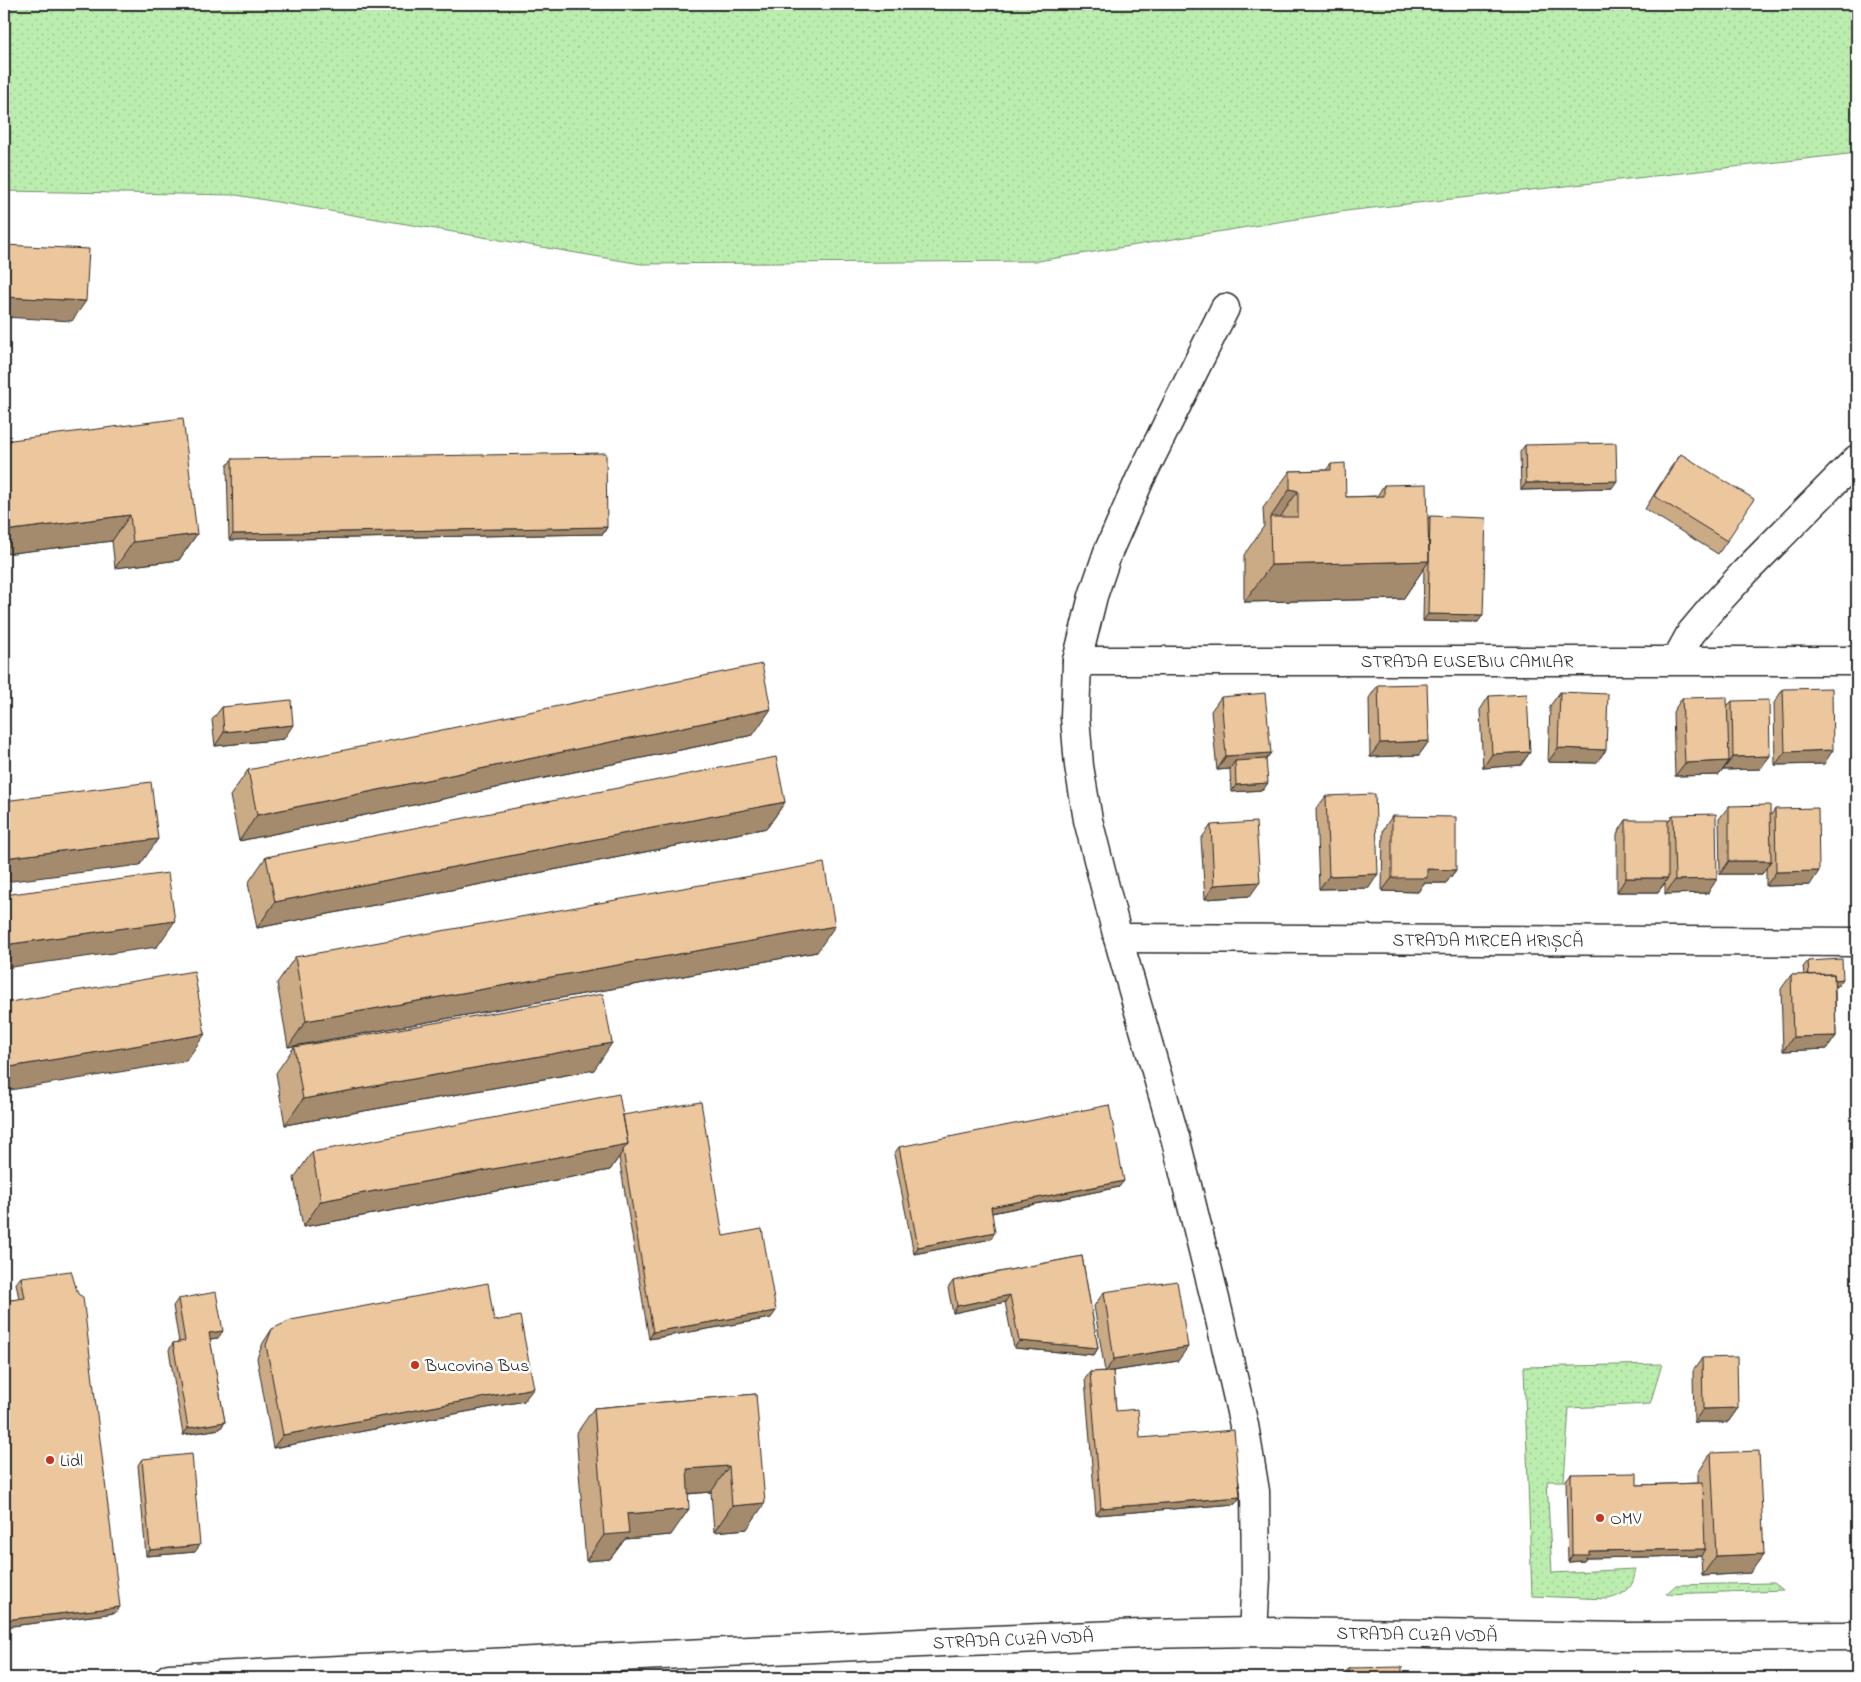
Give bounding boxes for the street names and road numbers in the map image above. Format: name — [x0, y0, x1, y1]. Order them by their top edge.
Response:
street label: STRADA EUSEBIU CAMILAR — [1361, 650, 1573, 676]
street label: STRADA MIRCEA HRIȘCĂ — [1393, 928, 1583, 956]
street label: STRADA CUZA VODĂ — [1336, 1622, 1498, 1650]
street label: STRADA CUZA VODĂ — [932, 1625, 1094, 1657]

